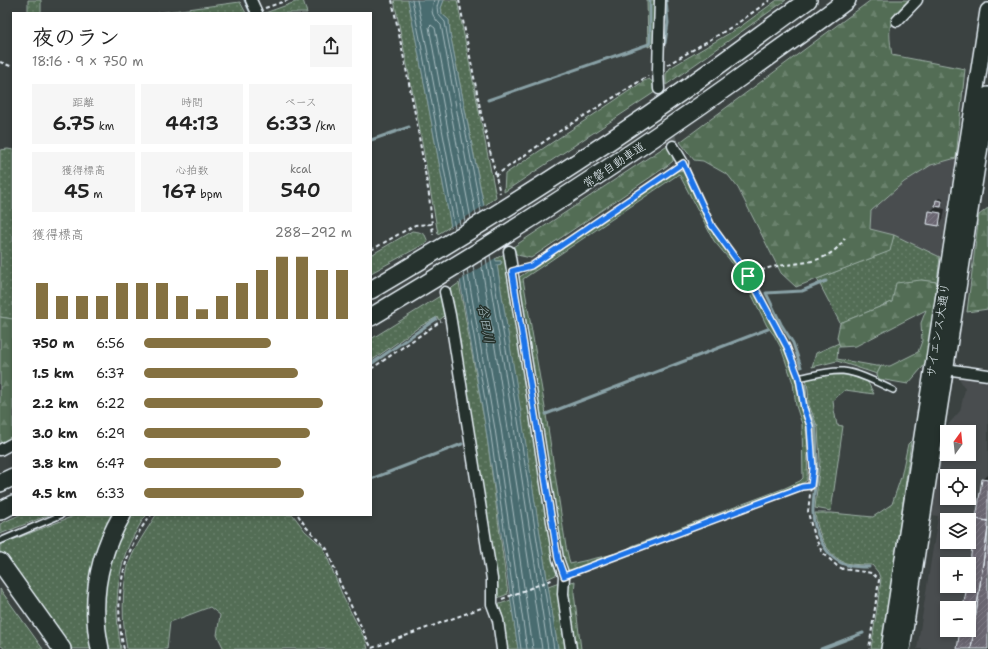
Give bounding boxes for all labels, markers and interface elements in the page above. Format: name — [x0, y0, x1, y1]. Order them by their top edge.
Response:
text: 夜のラン — [32, 23, 120, 52]
button: share — [310, 25, 352, 67]
text: 18:16 · 9 × 750 m — [32, 53, 143, 70]
text: 距離 — [72, 95, 94, 110]
text: 時間 — [181, 95, 203, 110]
text: ペース — [284, 95, 317, 110]
text: 6.75 — [52, 110, 95, 136]
text: 44:13 — [165, 110, 219, 136]
text: 6:33 — [266, 110, 312, 136]
text: km — [95, 119, 114, 134]
text: /km — [312, 119, 335, 134]
street label: 常磐自動車道 — [580, 138, 648, 192]
text: kcal — [290, 162, 311, 177]
text: 獲得標高 — [61, 163, 105, 178]
text: 心拍数 — [175, 163, 208, 178]
text: 540 — [281, 177, 321, 203]
text: 45 — [64, 178, 90, 204]
text: 167 — [162, 178, 196, 204]
text: m — [90, 187, 103, 202]
text: bpm — [196, 187, 222, 202]
text: 288–292 m — [275, 224, 352, 241]
text: 獲得標高 — [32, 226, 84, 243]
pin — [731, 259, 765, 293]
icon: arrive — [737, 265, 759, 287]
street label: サイエンス大通り — [923, 282, 953, 378]
water label: 谷田川 — [474, 303, 498, 345]
text: 750 m — [32, 335, 74, 352]
text: 6:56 — [96, 335, 125, 352]
text: 1.5 km — [32, 365, 74, 382]
text: 6:37 — [96, 365, 125, 382]
text: 2.2 km — [32, 395, 78, 412]
text: 6:22 — [96, 395, 125, 412]
text: 3.0 km — [32, 425, 78, 442]
text: 6:29 — [96, 425, 125, 442]
north arrow — [940, 425, 976, 461]
map controls — [940, 425, 976, 637]
text: 3.8 km — [32, 455, 78, 472]
text: 6:47 — [96, 455, 125, 472]
button: locate — [940, 469, 976, 505]
text: 4.5 km — [32, 485, 77, 502]
text: 6:33 — [96, 485, 125, 502]
button: layers — [940, 513, 976, 549]
button: + — [940, 557, 976, 593]
button: − — [940, 601, 976, 637]

